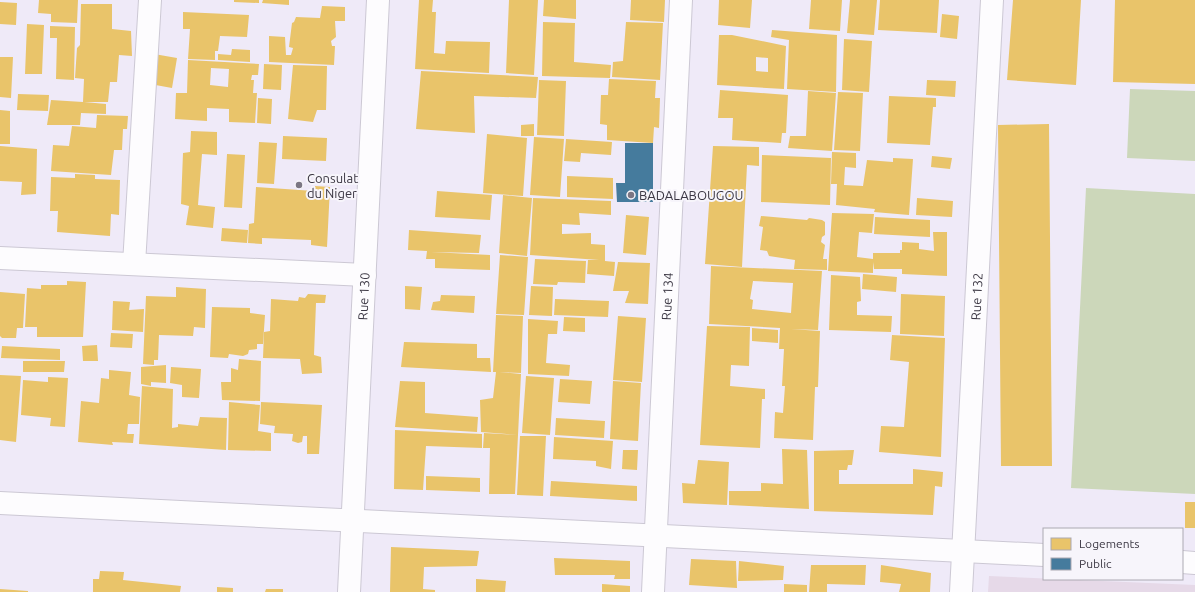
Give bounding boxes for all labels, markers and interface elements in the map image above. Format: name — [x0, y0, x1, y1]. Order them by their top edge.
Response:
place label: Consulat du Niger — [307, 171, 358, 200]
marker: Consulat du Niger — [294, 180, 304, 190]
place label: BADALABOUGOU — [639, 188, 743, 202]
marker: BADALABOUGOU — [626, 190, 636, 200]
street label: Rue 130 — [355, 272, 372, 321]
street label: Rue 134 — [659, 272, 675, 321]
street label: Rue 132 — [968, 272, 985, 321]
legend — [1043, 528, 1183, 580]
text: Logements — [1079, 537, 1139, 550]
text: Public — [1079, 557, 1112, 570]

